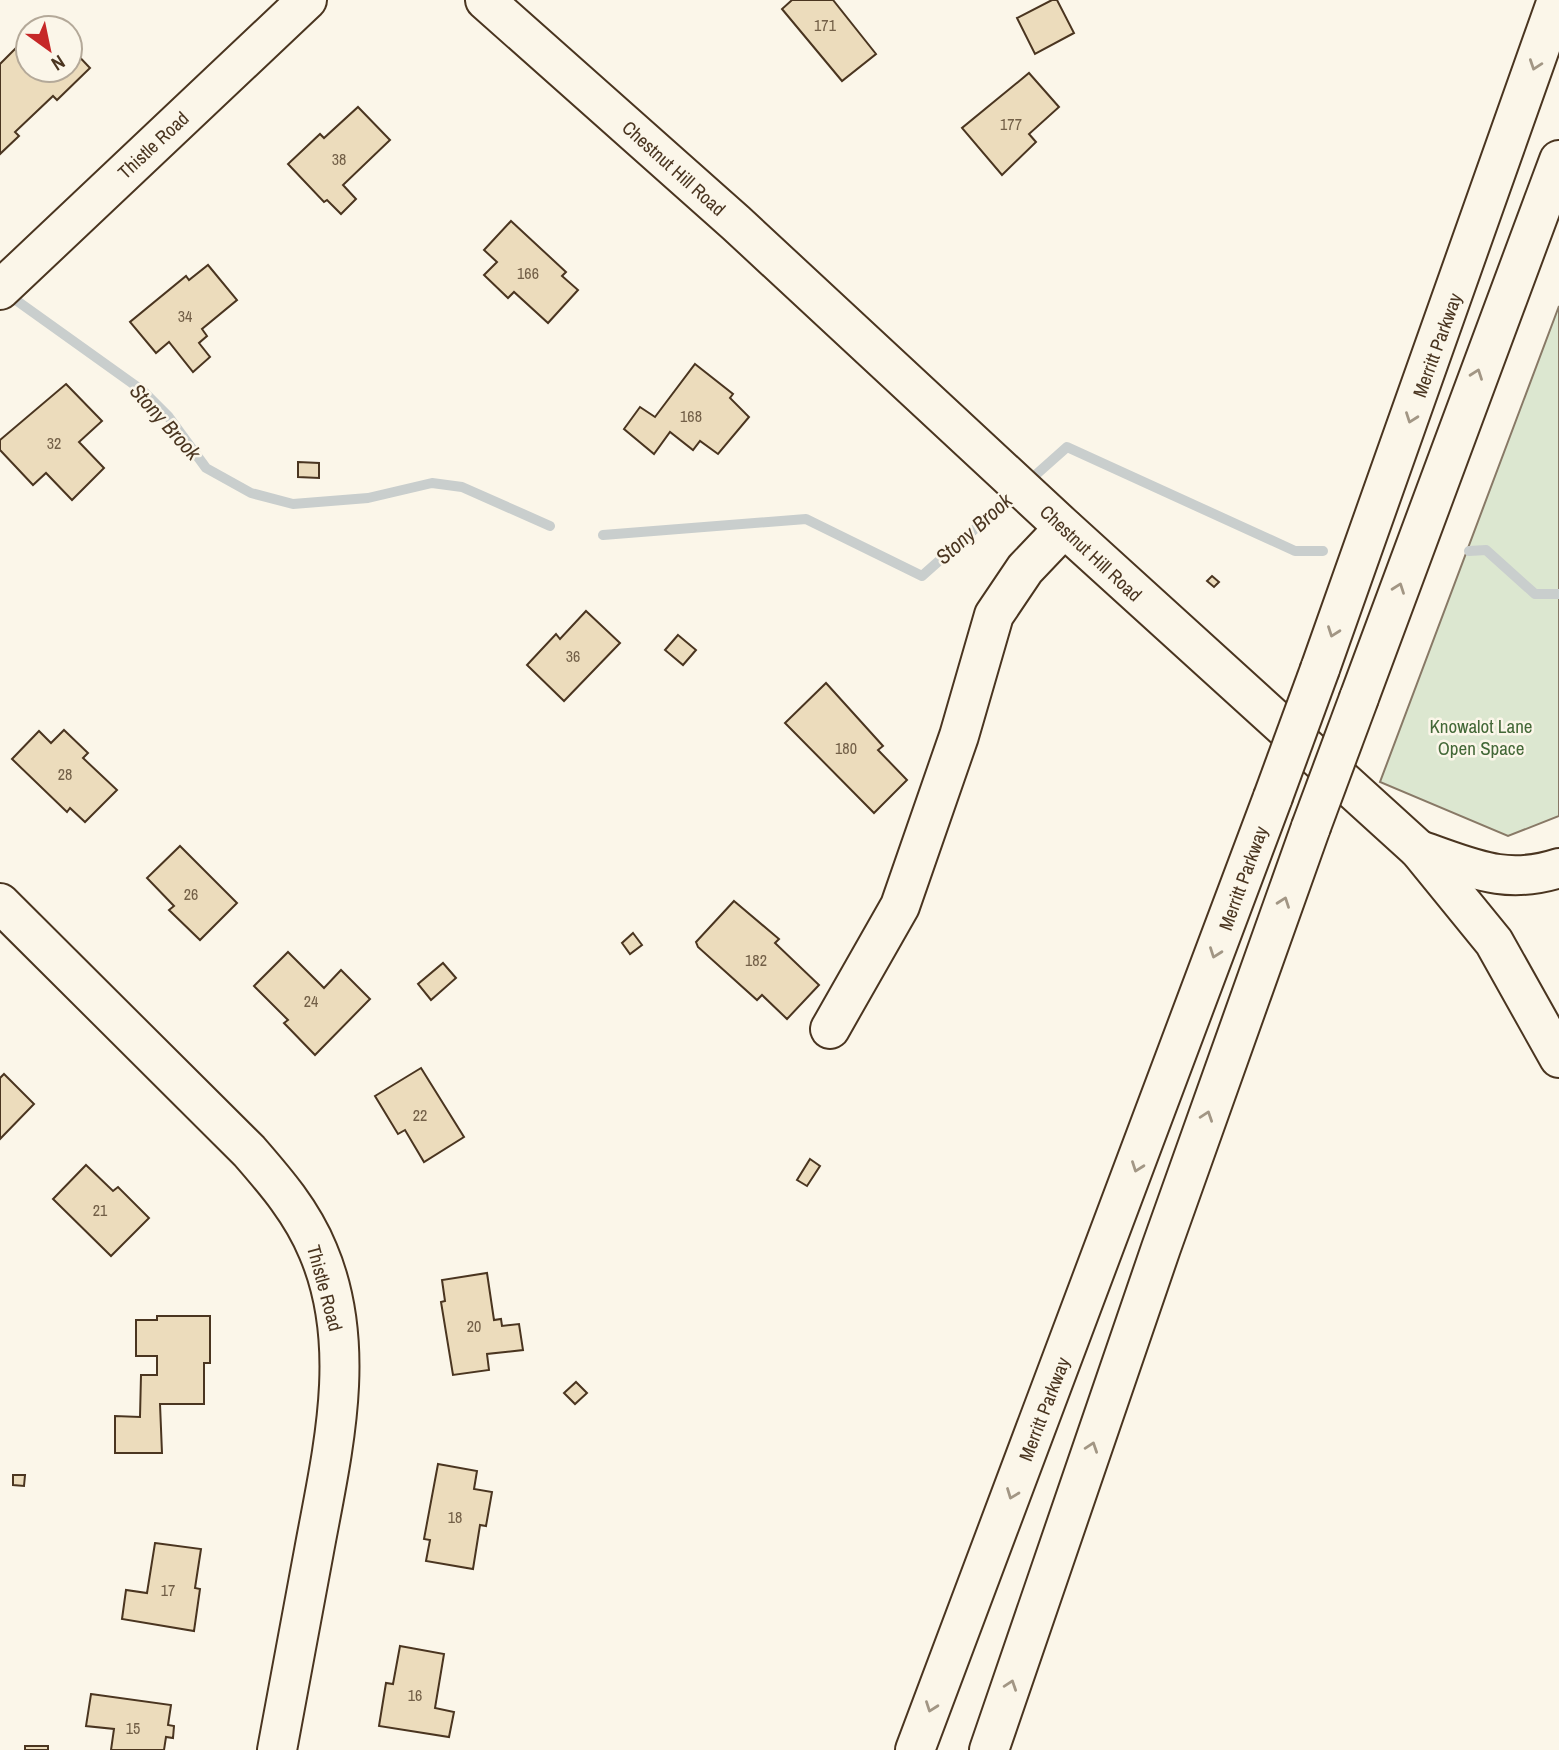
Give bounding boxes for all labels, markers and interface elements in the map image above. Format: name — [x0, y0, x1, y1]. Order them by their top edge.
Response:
north arrow — [14, 14, 84, 84]
house number: 171 — [814, 14, 837, 36]
text: N — [46, 49, 70, 77]
one-way arrow — [1529, 58, 1543, 70]
street label: Thistle Road — [112, 105, 194, 185]
house number: 177 — [1000, 113, 1022, 135]
street label: Chestnut Hill Road — [617, 115, 731, 221]
house number: 38 — [332, 148, 346, 170]
house number: 166 — [517, 262, 539, 284]
street label: Merritt Parkway — [1406, 289, 1468, 401]
house number: 34 — [178, 305, 192, 327]
one-way arrow — [1469, 368, 1483, 380]
water label: Stony Brook — [123, 377, 208, 467]
house number: 168 — [680, 405, 702, 427]
one-way arrow — [1405, 411, 1419, 423]
house number: 32 — [47, 432, 61, 454]
water label: Stony Brook — [929, 486, 1019, 571]
street label: Chestnut Hill Road — [1034, 499, 1148, 607]
one-way arrow — [1391, 582, 1405, 594]
one-way arrow — [1328, 625, 1342, 637]
house number: 36 — [566, 645, 580, 667]
park label: Knowalot Lane Open Space — [1429, 713, 1533, 761]
house number: 180 — [835, 737, 857, 759]
house number: 28 — [58, 763, 72, 785]
street label: Merritt Parkway — [1212, 822, 1274, 934]
house number: 26 — [184, 883, 198, 905]
one-way arrow — [1276, 897, 1290, 909]
one-way arrow — [1209, 947, 1223, 959]
house number: 182 — [745, 949, 767, 971]
house number: 24 — [304, 990, 318, 1012]
house number: 22 — [413, 1104, 427, 1126]
one-way arrow — [1199, 1111, 1213, 1123]
one-way arrow — [1131, 1160, 1145, 1172]
house number: 21 — [93, 1199, 108, 1221]
street label: Thistle Road — [301, 1242, 349, 1334]
house number: 20 — [467, 1315, 481, 1337]
street label: Merritt Parkway — [1012, 1353, 1076, 1465]
one-way arrow — [1084, 1441, 1098, 1454]
one-way arrow — [1006, 1487, 1020, 1499]
house number: 18 — [448, 1506, 462, 1528]
house number: 17 — [161, 1579, 175, 1601]
one-way arrow — [1003, 1680, 1017, 1692]
house number: 16 — [408, 1684, 422, 1706]
one-way arrow — [925, 1700, 939, 1712]
house number: 15 — [126, 1717, 140, 1739]

